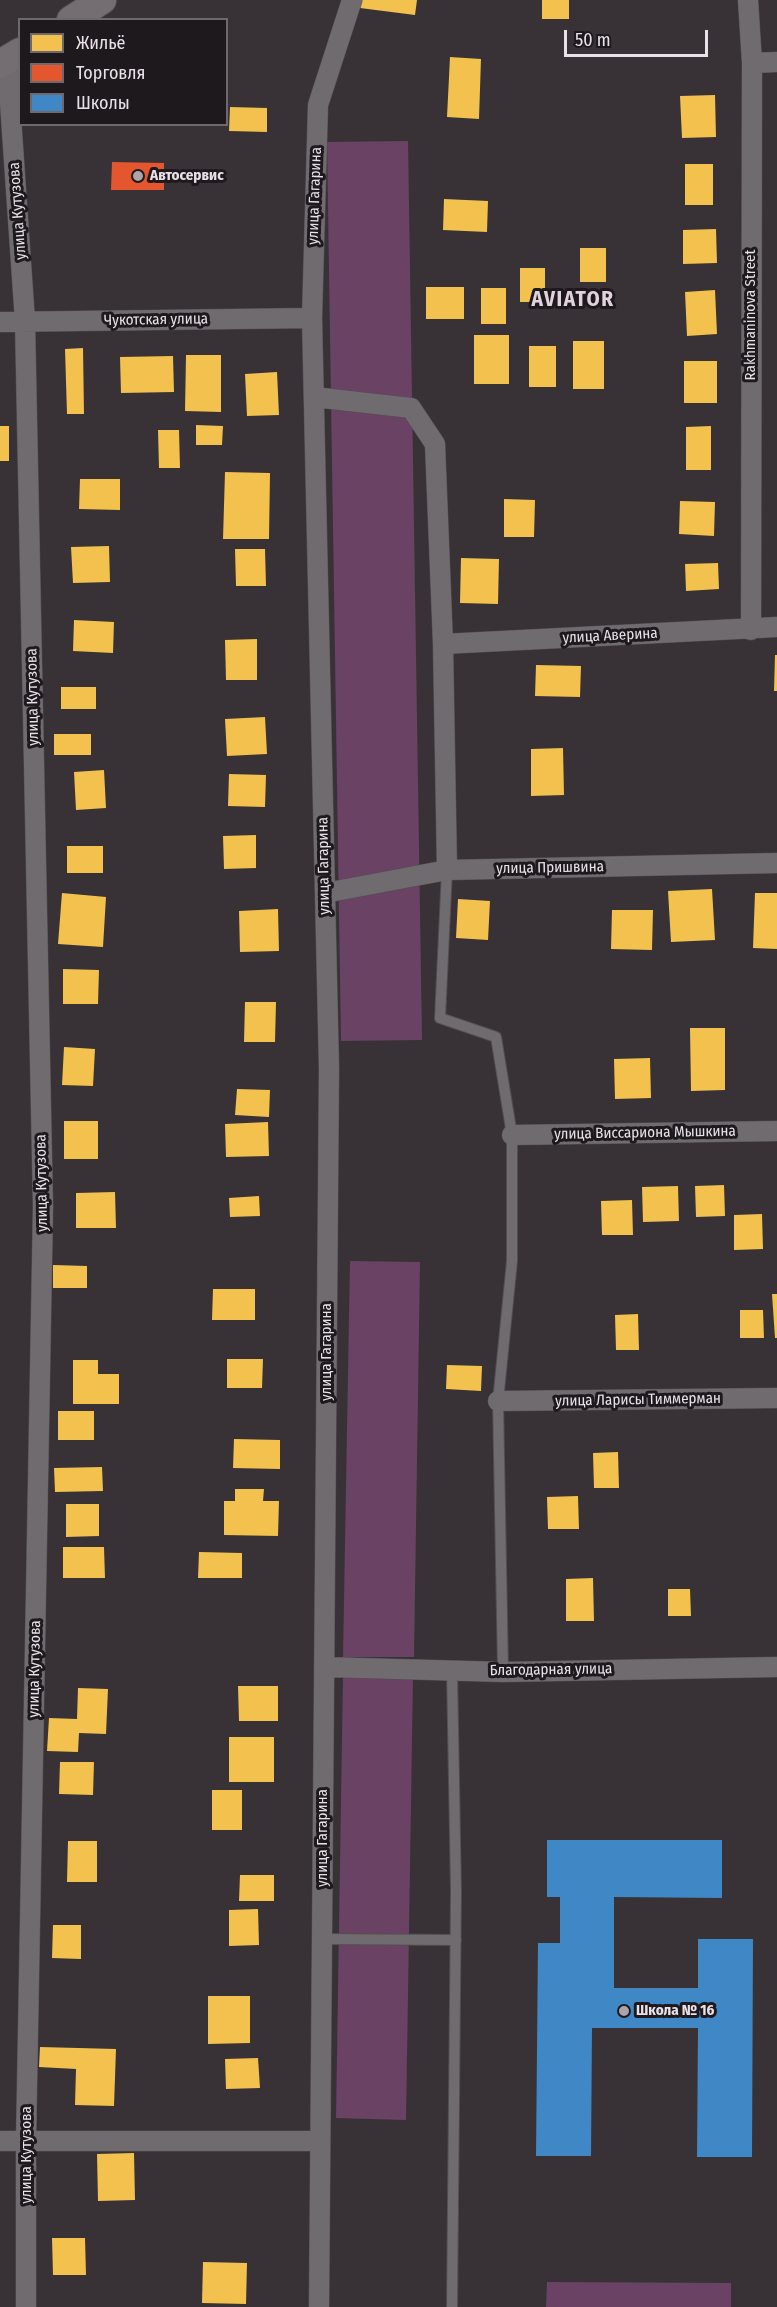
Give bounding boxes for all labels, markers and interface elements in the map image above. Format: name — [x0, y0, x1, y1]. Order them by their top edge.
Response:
legend — [18, 18, 228, 126]
scale bar — [567, 18, 711, 56]
text: 50 m — [575, 29, 611, 51]
text: Жильё — [76, 32, 126, 54]
text: Торговля — [76, 62, 145, 84]
text: Школы — [76, 92, 130, 114]
street label: улица Гагарина — [304, 147, 326, 245]
street label: улица Кутузова — [6, 162, 30, 260]
place label: Автосервис — [150, 167, 224, 185]
marker: Автосервис — [131, 169, 145, 183]
street label: Rakhmaninova Street — [742, 250, 760, 380]
district label: AVIATOR — [531, 287, 615, 313]
street label: Чукотская улица — [104, 310, 208, 330]
street label: улица Аверина — [562, 625, 658, 647]
street label: улица Кутузова — [23, 648, 43, 746]
street label: улица Гагарина — [314, 817, 334, 915]
street label: улица Пришвина — [496, 858, 604, 878]
street label: улица Виссариона Мышкина — [554, 1122, 736, 1144]
street label: улица Кутузова — [32, 1134, 52, 1232]
street label: улица Гагарина — [318, 1303, 336, 1401]
street label: улица Ларисы Тиммерман — [555, 1390, 721, 1410]
street label: улица Кутузова — [25, 1620, 45, 1718]
street label: Благодарная улица — [489, 1660, 613, 1680]
street label: улица Гагарина — [314, 1789, 332, 1887]
place label: Школа № 16 — [636, 2002, 714, 2020]
marker: Школа № 16 — [617, 2004, 631, 2018]
street label: улица Кутузова — [18, 2106, 36, 2204]

